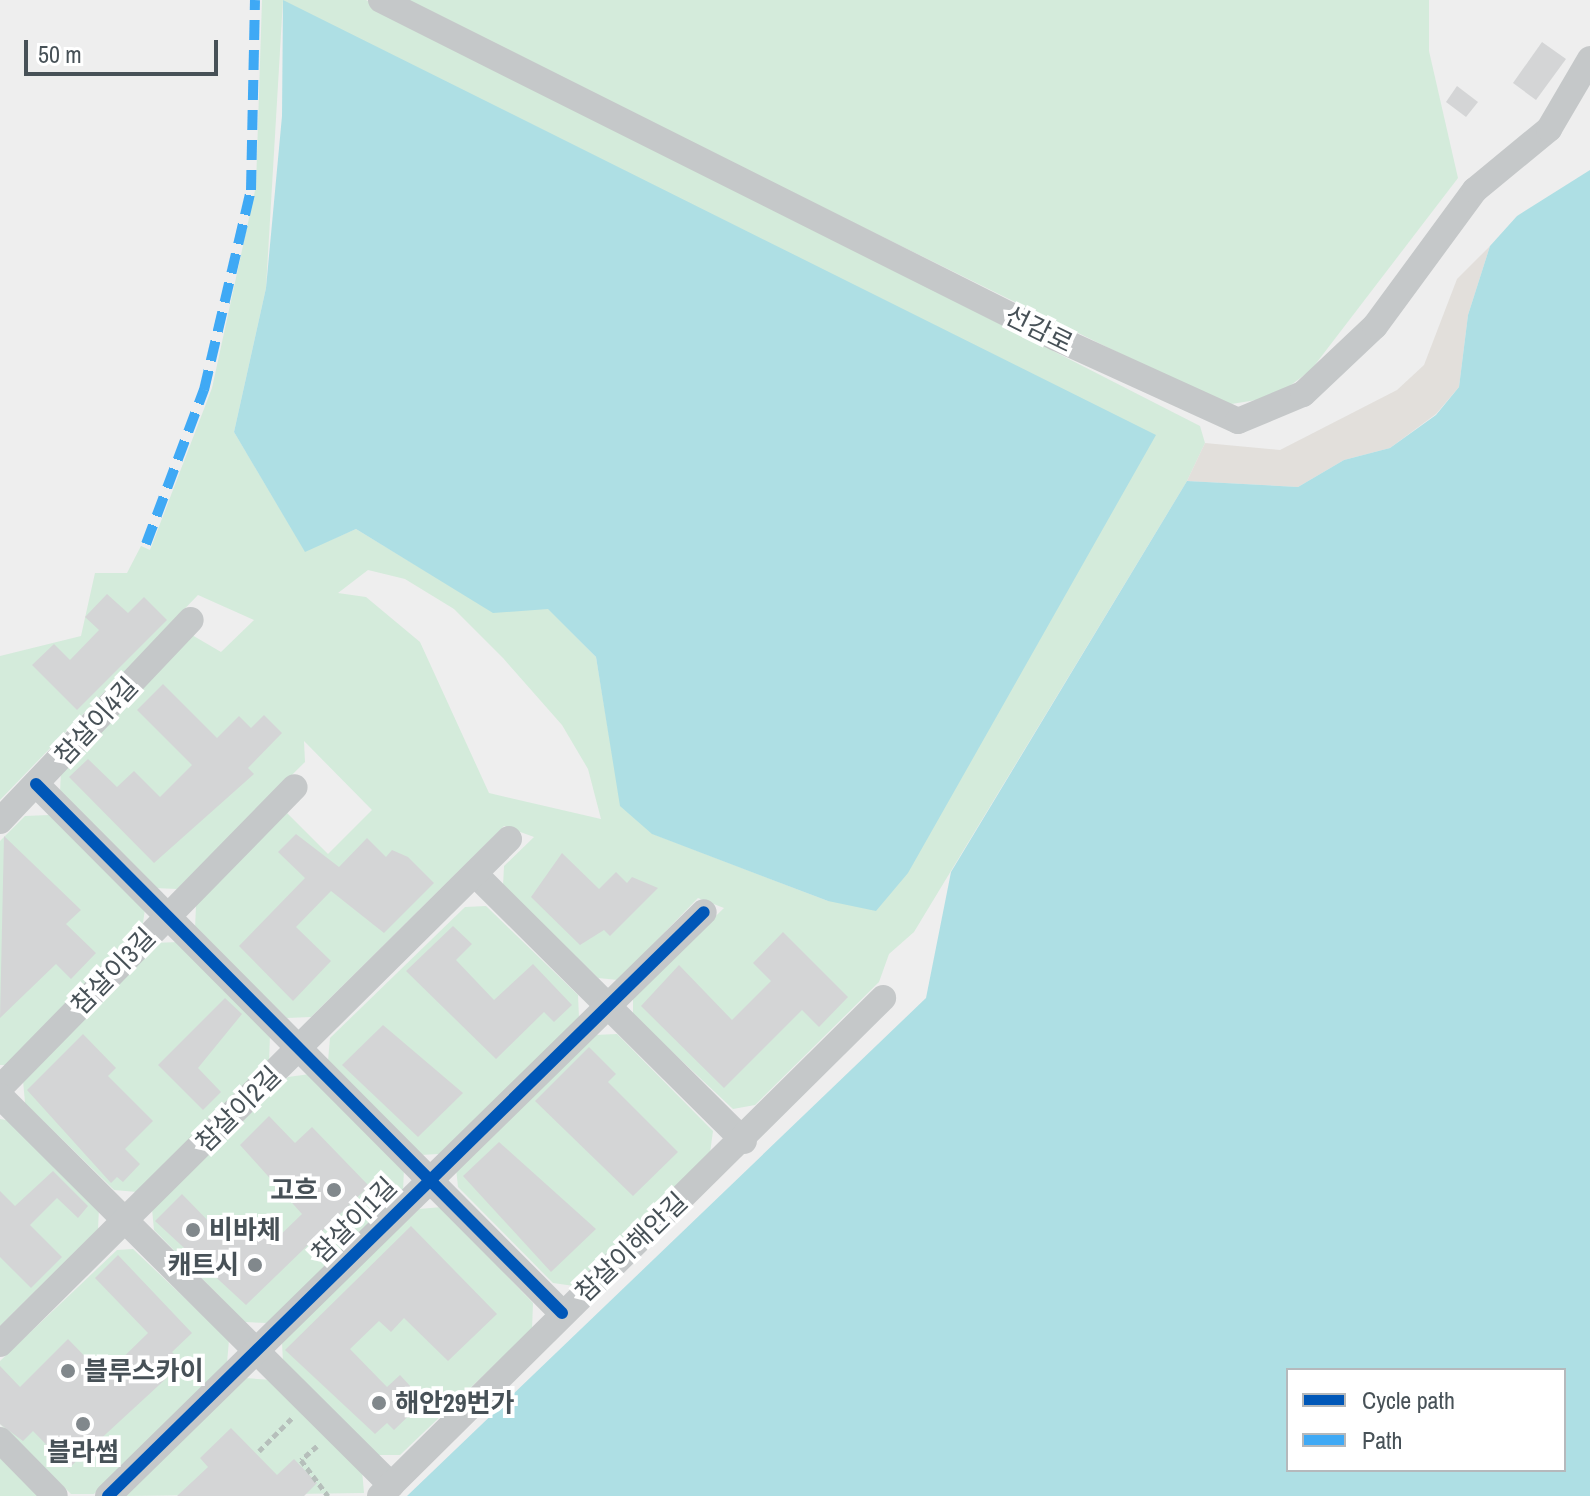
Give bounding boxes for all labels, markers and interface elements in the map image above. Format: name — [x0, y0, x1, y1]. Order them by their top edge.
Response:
scale bar — [28, 24, 222, 74]
text: 50 m — [38, 38, 82, 70]
street label: 선감로 — [1000, 299, 1078, 359]
street label: 참살이4길 — [48, 671, 144, 771]
street label: 참살이3길 — [64, 921, 162, 1021]
street label: 참살이2길 — [189, 1060, 287, 1158]
street label: 참살이1길 — [305, 1171, 403, 1269]
place label: 고흐 — [270, 1174, 318, 1206]
marker: 고흐 — [325, 1181, 343, 1199]
street label: 참살이해안길 — [569, 1186, 693, 1308]
place label: 비바체 — [209, 1214, 281, 1246]
marker: 비바체 — [184, 1221, 202, 1239]
place label: 캐트시 — [167, 1249, 239, 1281]
marker: 캐트시 — [246, 1256, 264, 1274]
place label: 블루스카이 — [84, 1355, 204, 1387]
marker: 블루스카이 — [59, 1362, 77, 1380]
legend — [1286, 1368, 1566, 1472]
text: Cycle path — [1362, 1384, 1455, 1416]
place label: 해안29번가 — [395, 1387, 514, 1419]
marker: 해안29번가 — [370, 1394, 388, 1412]
marker: 블라썸 — [74, 1415, 92, 1433]
text: Path — [1362, 1424, 1403, 1456]
place label: 블라썸 — [47, 1436, 119, 1468]

